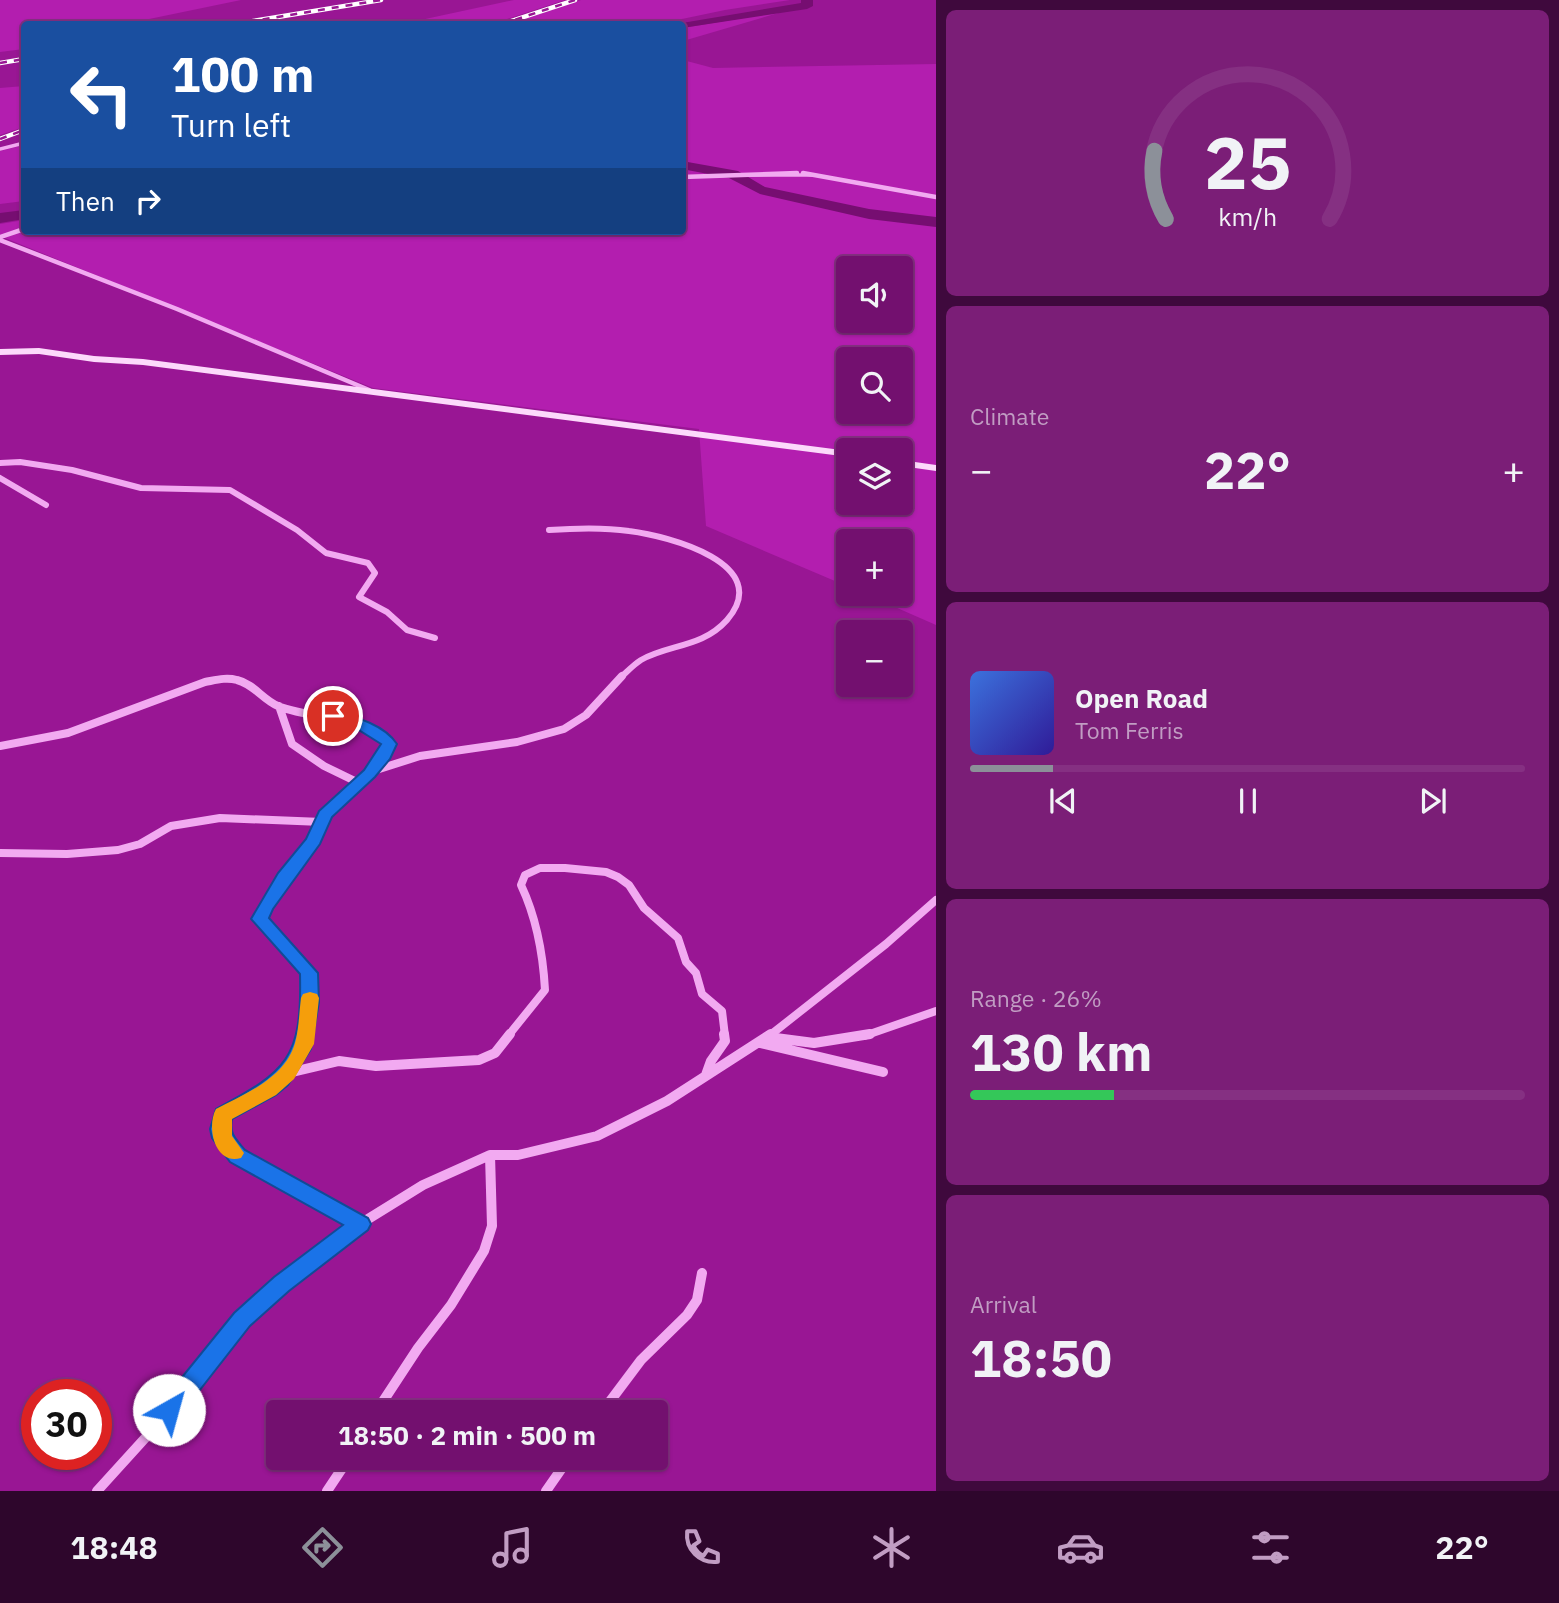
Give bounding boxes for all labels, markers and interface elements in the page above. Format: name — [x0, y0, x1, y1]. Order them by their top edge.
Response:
text: 100 m — [171, 42, 315, 105]
icon: left — [56, 49, 147, 140]
text: Turn left — [171, 104, 291, 146]
text: 25 — [1204, 114, 1291, 209]
icon: right — [129, 182, 167, 220]
text: Then — [56, 184, 115, 218]
text: km/h — [1218, 200, 1277, 233]
map controls — [836, 256, 913, 697]
button: sound — [836, 256, 913, 333]
button: search — [836, 347, 913, 424]
text: Climate — [970, 401, 1049, 431]
text: 22° — [1204, 436, 1291, 503]
button: layers — [836, 438, 913, 515]
text: − — [970, 445, 993, 494]
text: + — [1502, 445, 1525, 494]
button: + — [836, 529, 913, 606]
button: − — [836, 620, 913, 697]
text: Open Road — [1075, 681, 1208, 715]
pin — [303, 686, 363, 746]
icon: arrive — [314, 697, 352, 735]
text: Tom Ferris — [1075, 715, 1184, 745]
icon: previous — [1044, 782, 1082, 820]
icon: pause — [1229, 782, 1267, 820]
icon: next — [1414, 782, 1452, 820]
text: Range · 26% — [970, 983, 1102, 1013]
text: 130 km — [970, 1018, 1152, 1085]
text: Arrival — [970, 1289, 1037, 1319]
text: 18:50 — [970, 1324, 1112, 1391]
position arrow — [132, 1373, 206, 1447]
speed limit sign: 30 — [21, 1379, 112, 1470]
text: 18:50 · 2 min · 500 m — [338, 1418, 596, 1452]
icon: directions — [298, 1523, 347, 1572]
icon: music — [488, 1523, 537, 1572]
icon: phone — [677, 1523, 726, 1572]
icon: climate — [867, 1523, 916, 1572]
icon: car — [1056, 1523, 1105, 1572]
icon: filters — [1246, 1523, 1295, 1572]
text: 18:48 — [70, 1526, 158, 1568]
text: 22° — [1435, 1526, 1489, 1568]

